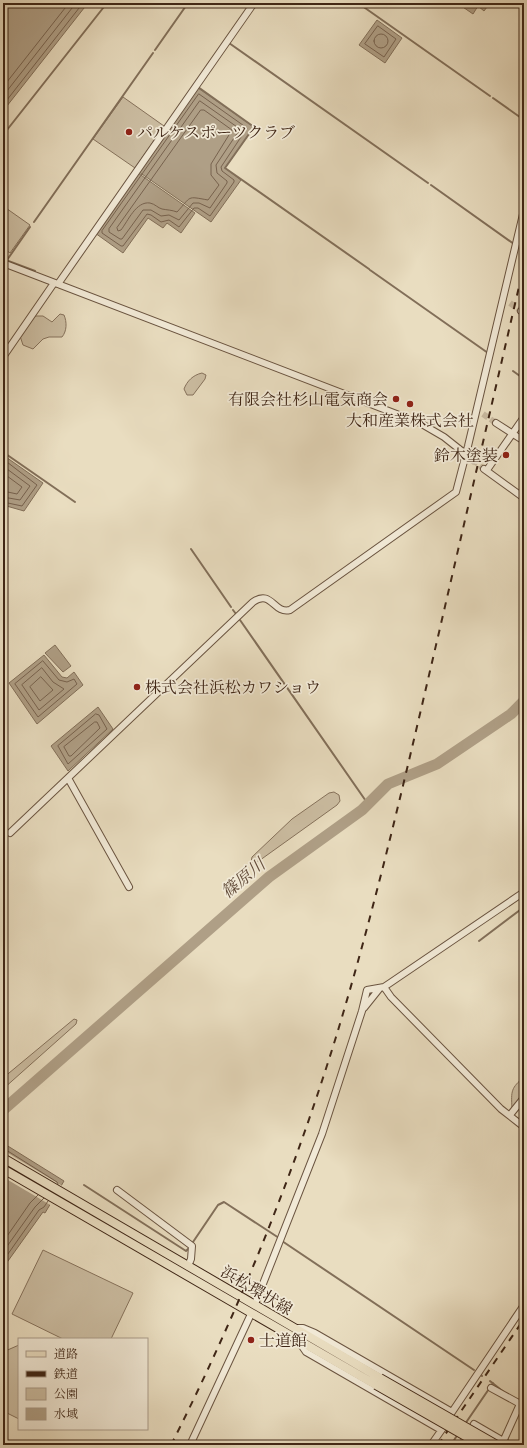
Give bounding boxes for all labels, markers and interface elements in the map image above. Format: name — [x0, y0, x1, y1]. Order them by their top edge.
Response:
place label: パルケスポーツクラブ — [137, 123, 295, 143]
marker: パルケスポーツクラブ — [124, 127, 134, 137]
place label: 有限会社杉山電気商会 — [228, 390, 388, 410]
marker: 有限会社杉山電気商会 — [391, 394, 401, 404]
marker: 大和産業株式会社 — [405, 399, 415, 409]
place label: 大和産業株式会社 — [346, 411, 474, 431]
place label: 鈴木塗装 — [433, 446, 498, 466]
marker: 鈴木塗装 — [501, 450, 511, 460]
place label: 株式会社浜松カワショウ — [145, 678, 321, 698]
marker: 株式会社浜松カワショウ — [132, 682, 142, 692]
water label: 篠原川 — [217, 853, 272, 904]
street label: 浜松環状線 — [217, 1262, 296, 1320]
place label: 士道館 — [259, 1331, 307, 1351]
marker: 士道館 — [246, 1335, 256, 1345]
legend — [18, 1338, 148, 1430]
text: 道路 — [54, 1347, 78, 1362]
text: 鉄道 — [53, 1367, 78, 1382]
text: 公園 — [54, 1387, 78, 1402]
text: 水域 — [54, 1407, 78, 1422]

